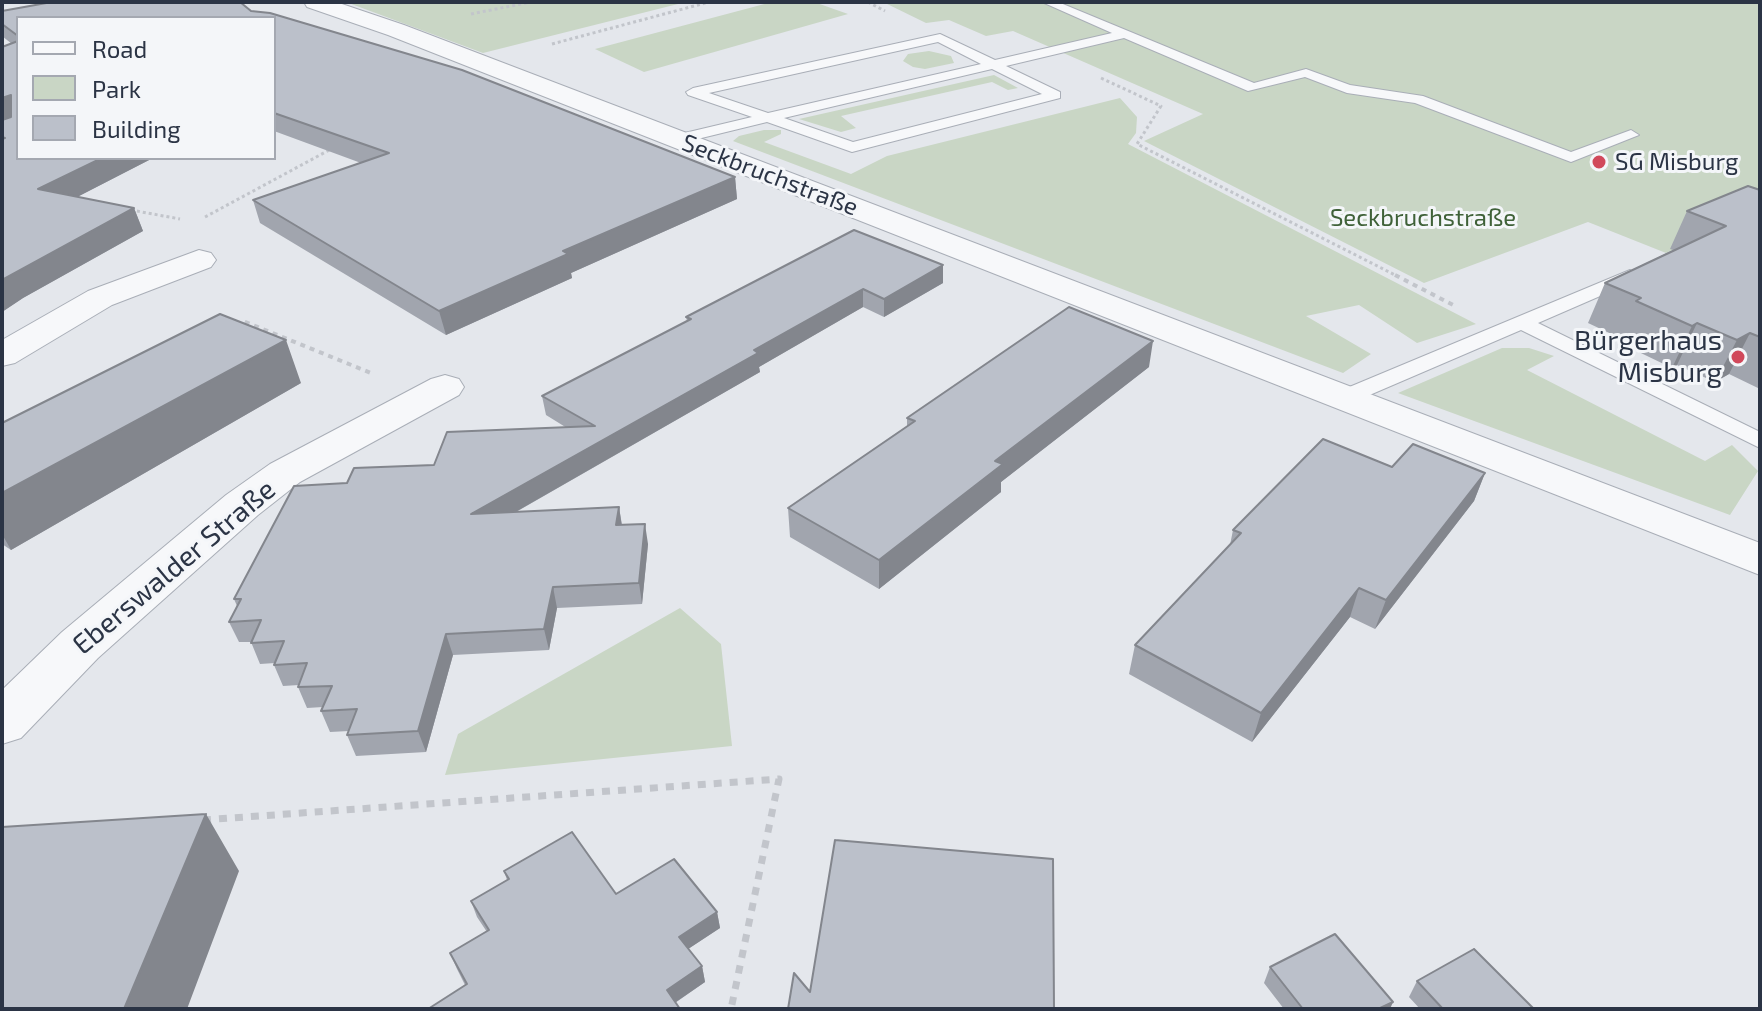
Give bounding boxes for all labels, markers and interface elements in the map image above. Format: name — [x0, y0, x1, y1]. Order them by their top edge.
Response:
legend — [16, 16, 276, 160]
text: Road — [92, 34, 147, 63]
text: Park — [92, 74, 141, 103]
text: Building — [92, 114, 181, 143]
street label: Seckbruchstraße — [678, 128, 862, 222]
place label: SG Misburg — [1615, 148, 1738, 176]
marker: SG Misburg — [1590, 153, 1608, 171]
park label: Seckbruchstraße — [1330, 204, 1516, 232]
place label: Bürgerhaus Misburg — [1574, 324, 1722, 390]
marker: Bürgerhaus Misburg — [1729, 348, 1747, 366]
street label: Eberswalder Straße — [66, 472, 282, 662]

